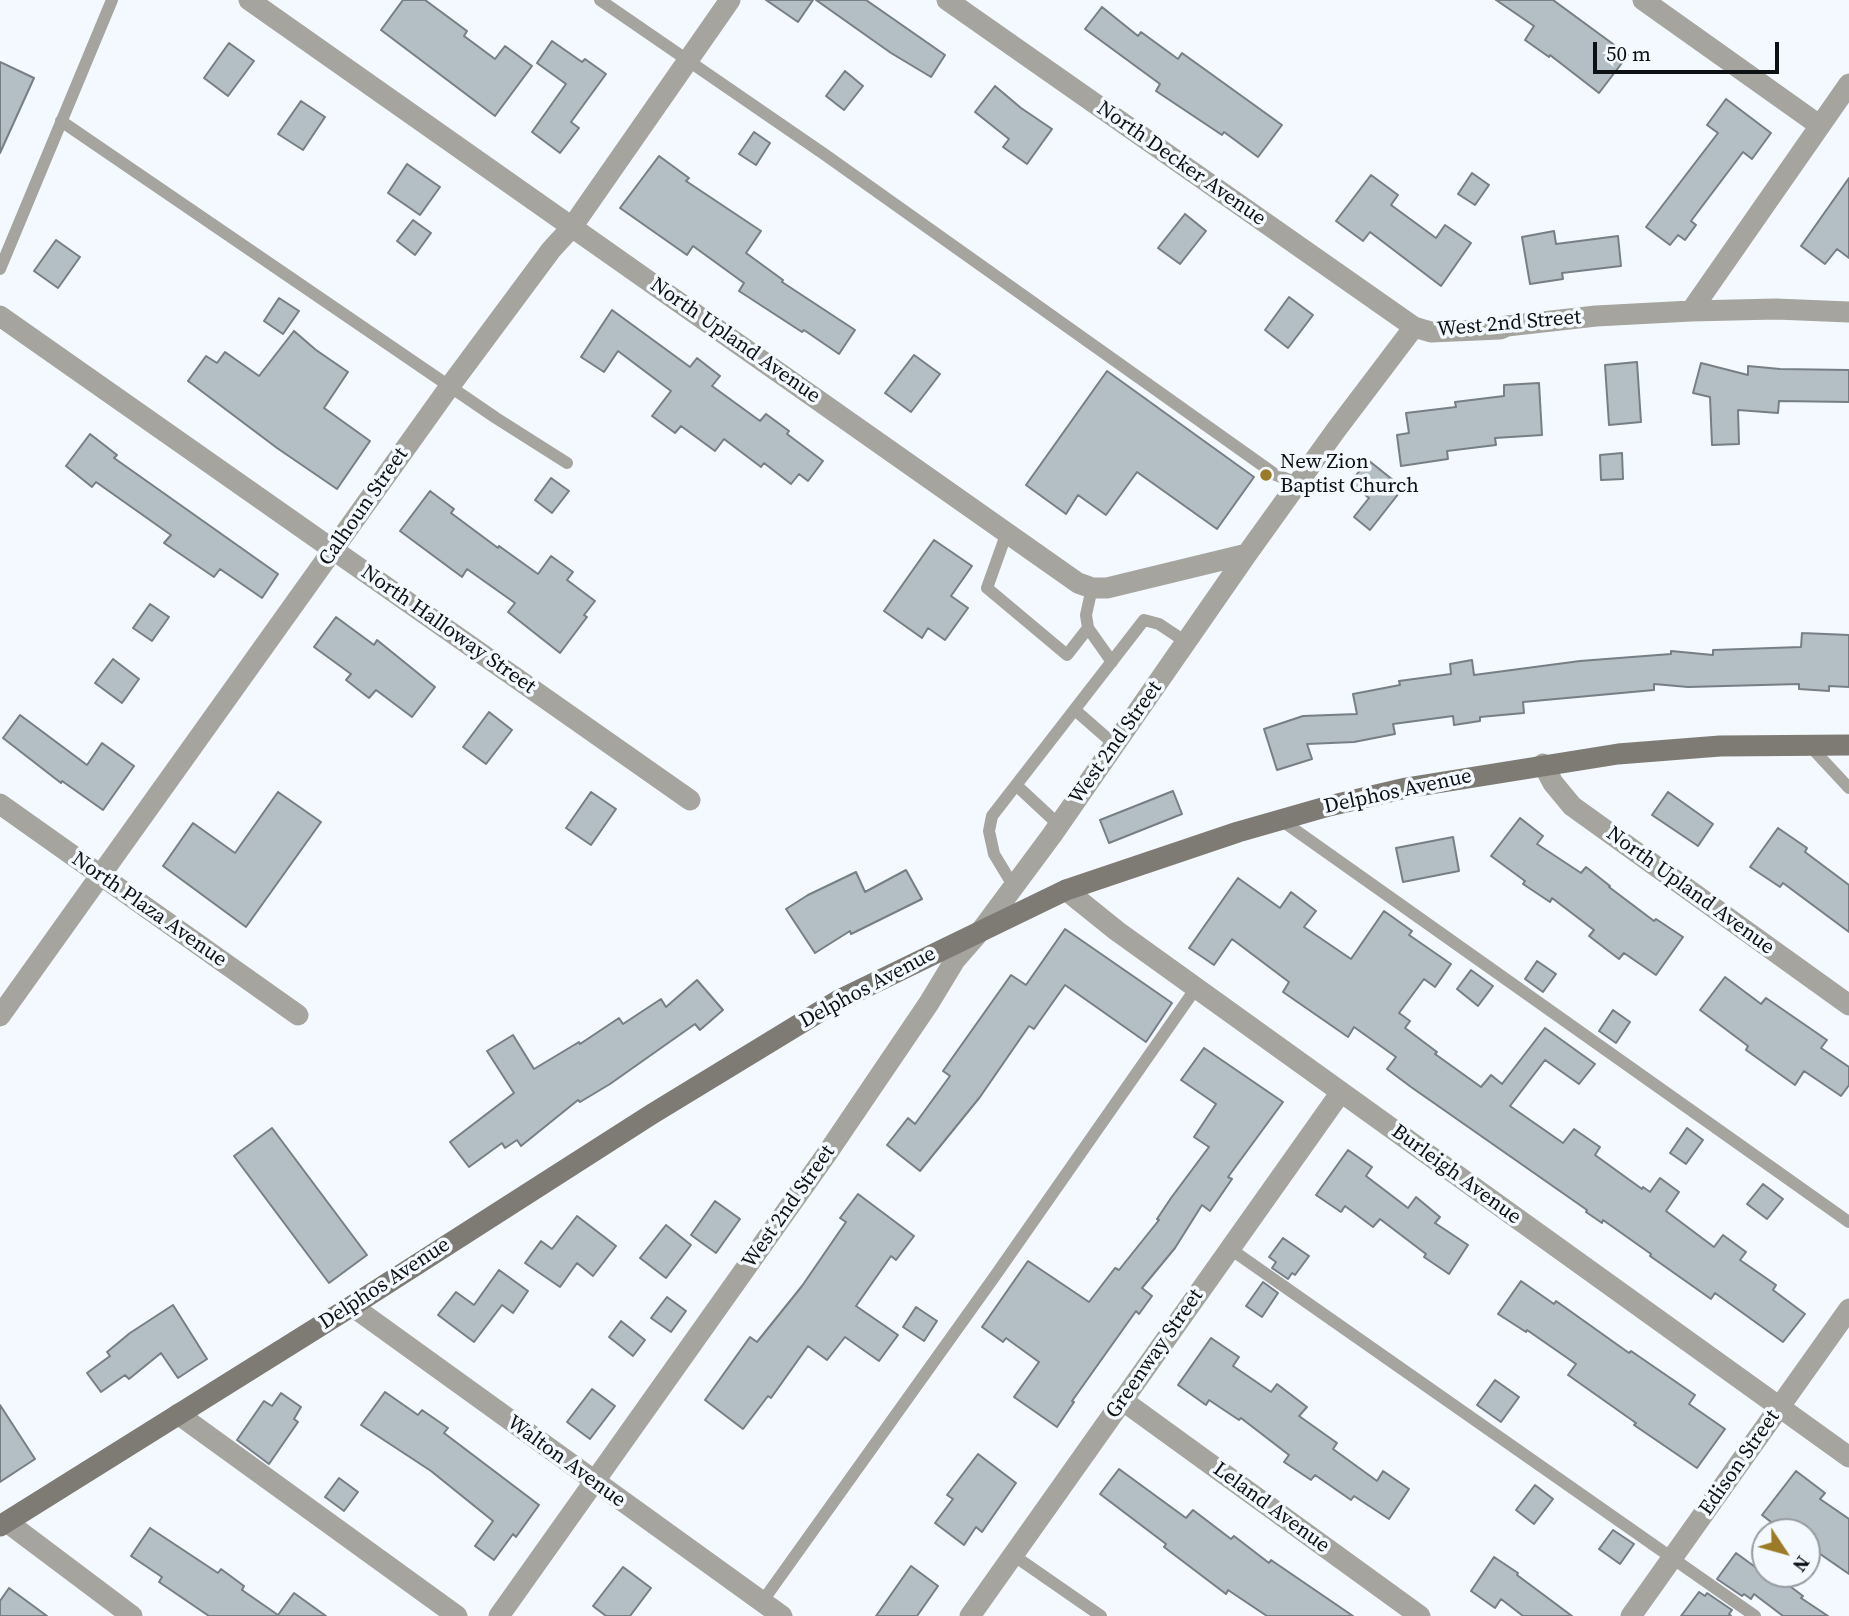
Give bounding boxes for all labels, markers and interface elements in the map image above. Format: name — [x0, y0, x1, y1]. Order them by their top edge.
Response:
scale bar — [1597, 28, 1783, 72]
text: 50 m — [1606, 39, 1651, 68]
street label: North Decker Avenue — [1092, 96, 1270, 232]
street label: North Upland Avenue — [645, 273, 825, 409]
street label: West 2nd Street — [1436, 305, 1582, 343]
street label: Calhoun Street — [314, 443, 414, 571]
place label: New Zion Baptist Church — [1280, 450, 1419, 500]
marker: New Zion Baptist Church — [1258, 467, 1274, 483]
street label: North Halloway Street — [356, 560, 540, 700]
street label: West 2nd Street — [1064, 677, 1168, 809]
street label: Delphos Avenue — [1322, 764, 1474, 820]
street label: North Upland Avenue — [1601, 821, 1779, 961]
street label: North Plaza Avenue — [67, 847, 231, 973]
street label: Delphos Avenue — [796, 942, 940, 1034]
street label: Burleigh Avenue — [1386, 1120, 1526, 1230]
street label: West 2nd Street — [737, 1141, 841, 1273]
street label: Delphos Avenue — [315, 1232, 455, 1336]
street label: Greenway Street — [1101, 1284, 1209, 1424]
street label: Edison Street — [1694, 1405, 1786, 1521]
street label: Walton Avenue — [502, 1410, 630, 1514]
street label: Leland Avenue — [1208, 1457, 1334, 1559]
north arrow — [1751, 1518, 1821, 1588]
text: N — [1787, 1551, 1816, 1577]

